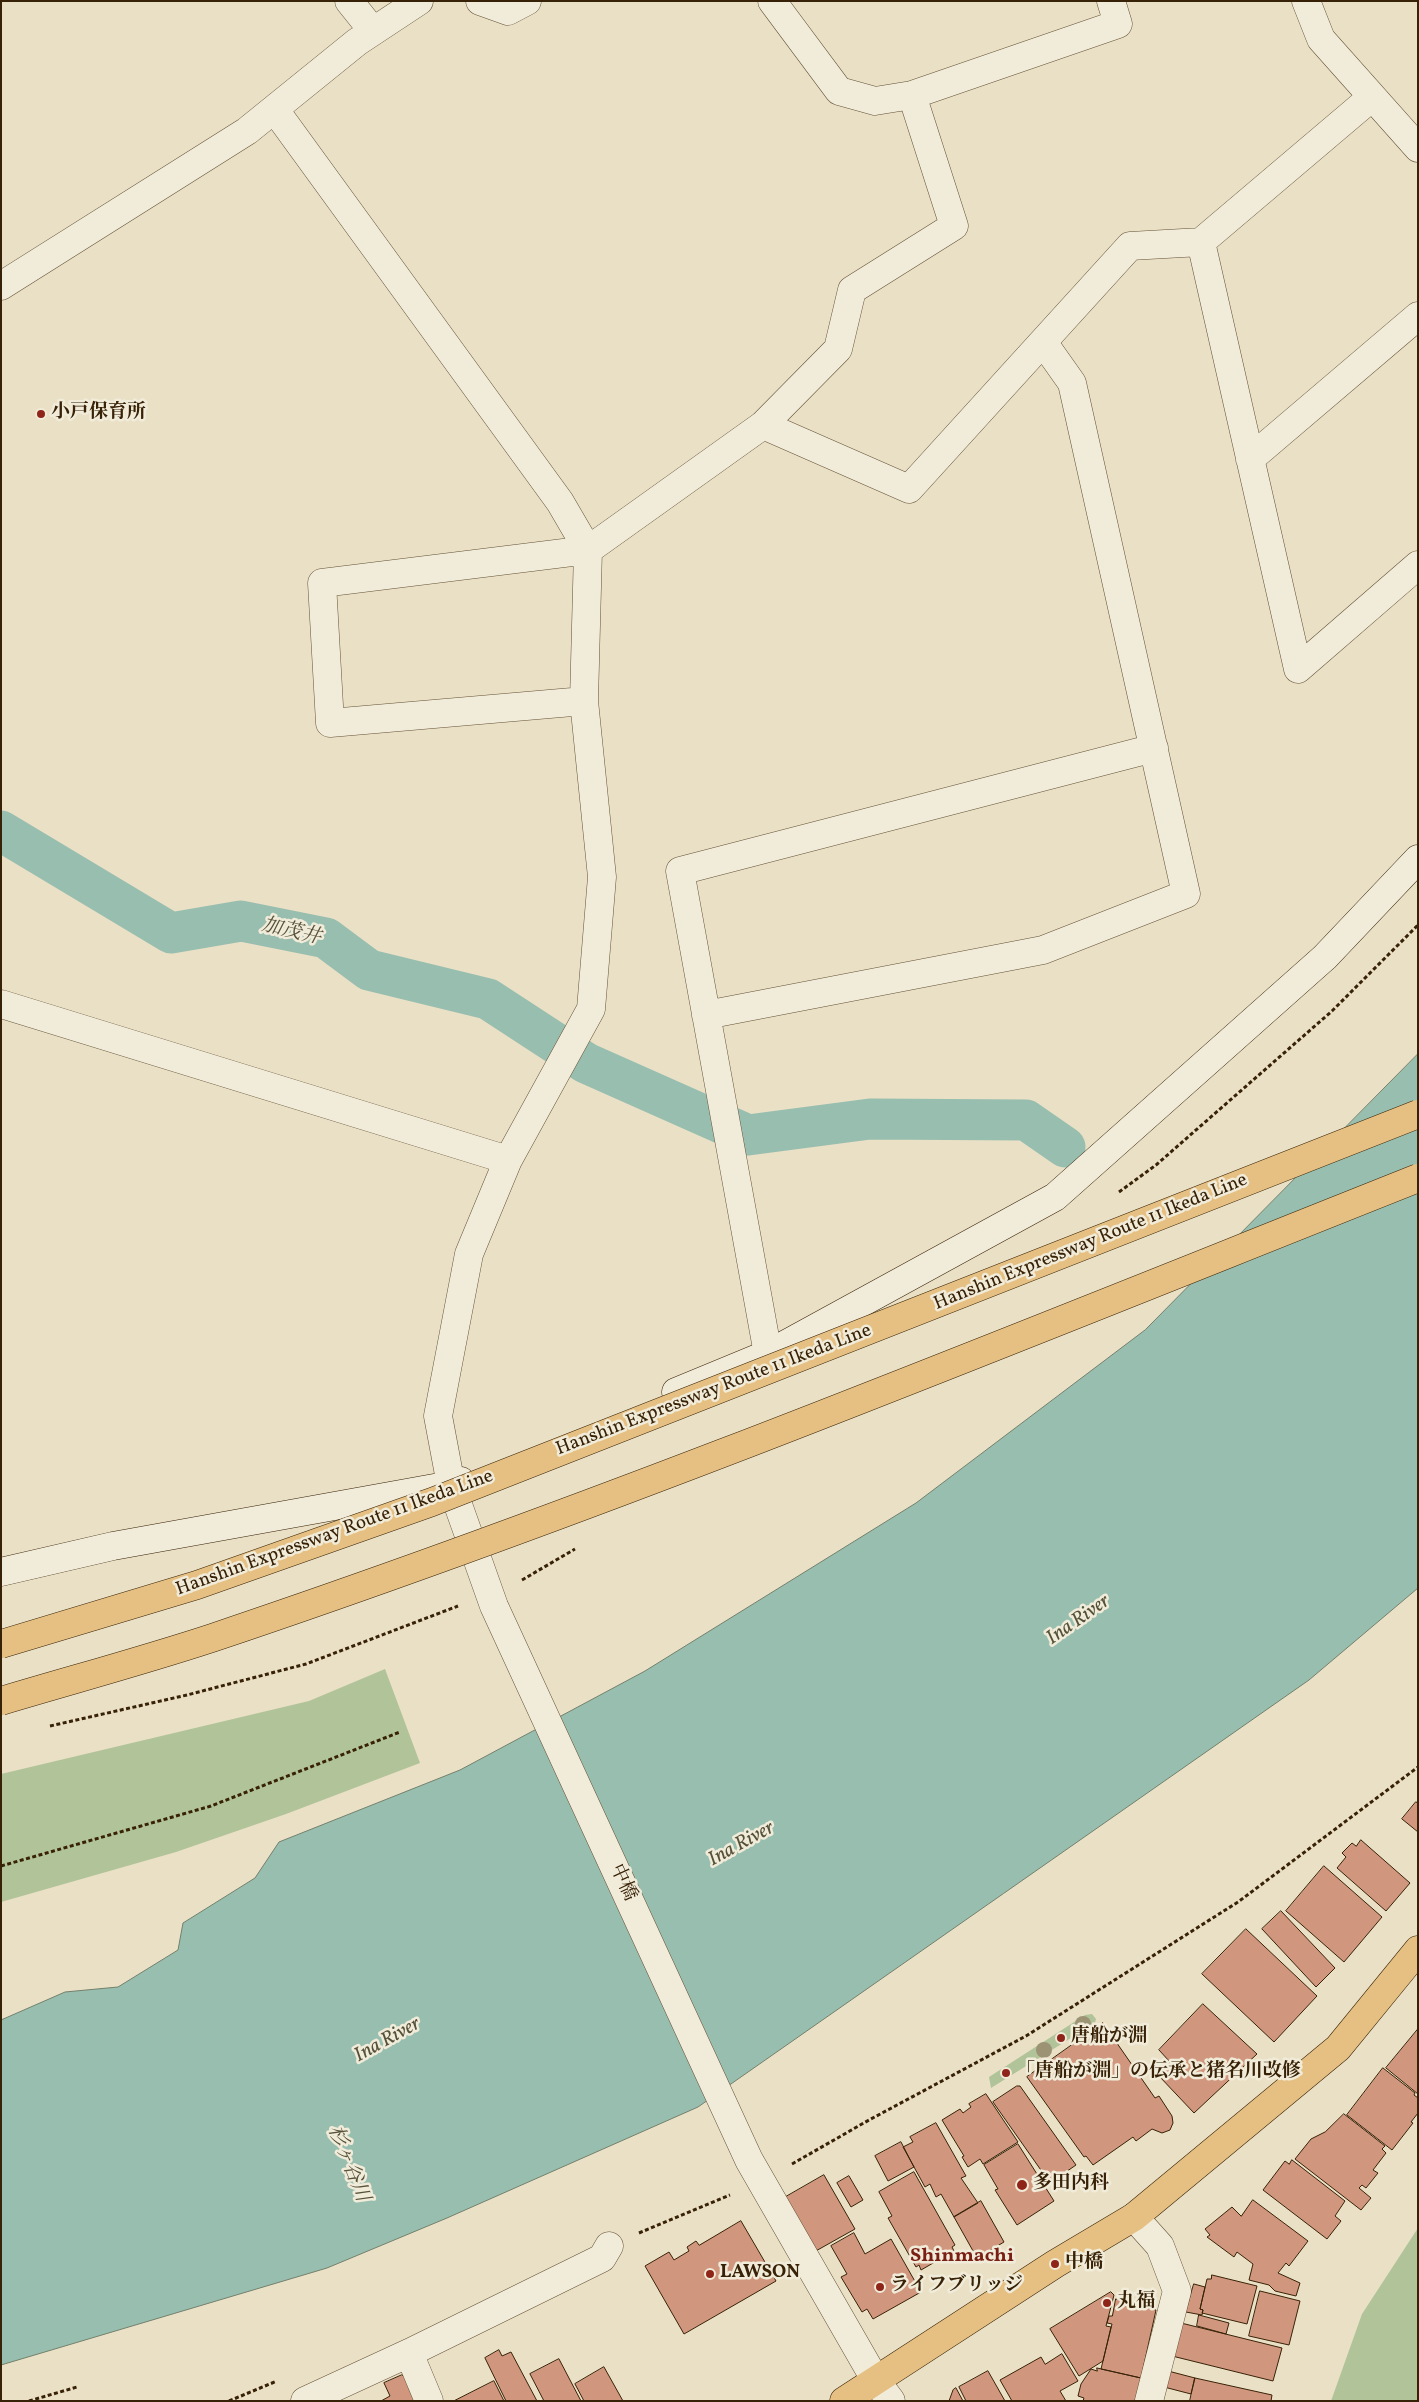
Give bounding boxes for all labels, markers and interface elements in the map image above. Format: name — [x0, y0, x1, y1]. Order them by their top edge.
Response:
place label: 小戸保育所 — [51, 403, 146, 425]
marker: 小戸保育所 — [35, 408, 47, 420]
water label: 加茂井 — [259, 915, 323, 951]
street label: Hanshin Expressway Route 11 Ikeda Line — [931, 1170, 1251, 1316]
street label: Hanshin Expressway Route 11 Ikeda Line — [553, 1320, 875, 1462]
street label: Hanshin Expressway Route 11 Ikeda Line — [173, 1466, 497, 1602]
water label: Ina River — [1043, 1591, 1115, 1651]
water label: Ina River — [705, 1817, 779, 1873]
street label: 中橋 — [604, 1861, 640, 1905]
water label: Ina River — [351, 2013, 425, 2069]
place label: 唐船が淵 — [1071, 2027, 1147, 2049]
marker: 唐船が淵 — [1055, 2032, 1067, 2044]
place label: 「唐船が淵」の伝承と猪名川改修 — [1016, 2062, 1301, 2084]
marker: 「唐船が淵」の伝承と猪名川改修 — [1000, 2067, 1012, 2079]
water label: 杉ヶ谷川 — [321, 2122, 373, 2206]
place label: 多田内科 — [1033, 2174, 1109, 2196]
marker: 多田内科 — [1015, 2178, 1029, 2192]
district label: Shinmachi — [910, 2245, 1014, 2269]
place label: 中橋 — [1065, 2253, 1103, 2275]
marker: 中橋 — [1049, 2258, 1061, 2270]
place label: LAWSON — [720, 2263, 800, 2285]
marker: LAWSON — [704, 2268, 716, 2280]
place label: ライフブリッジ — [890, 2276, 1023, 2298]
marker: ライフブリッジ — [874, 2281, 886, 2293]
place label: 丸福 — [1117, 2292, 1155, 2314]
marker: 丸福 — [1101, 2297, 1113, 2309]

